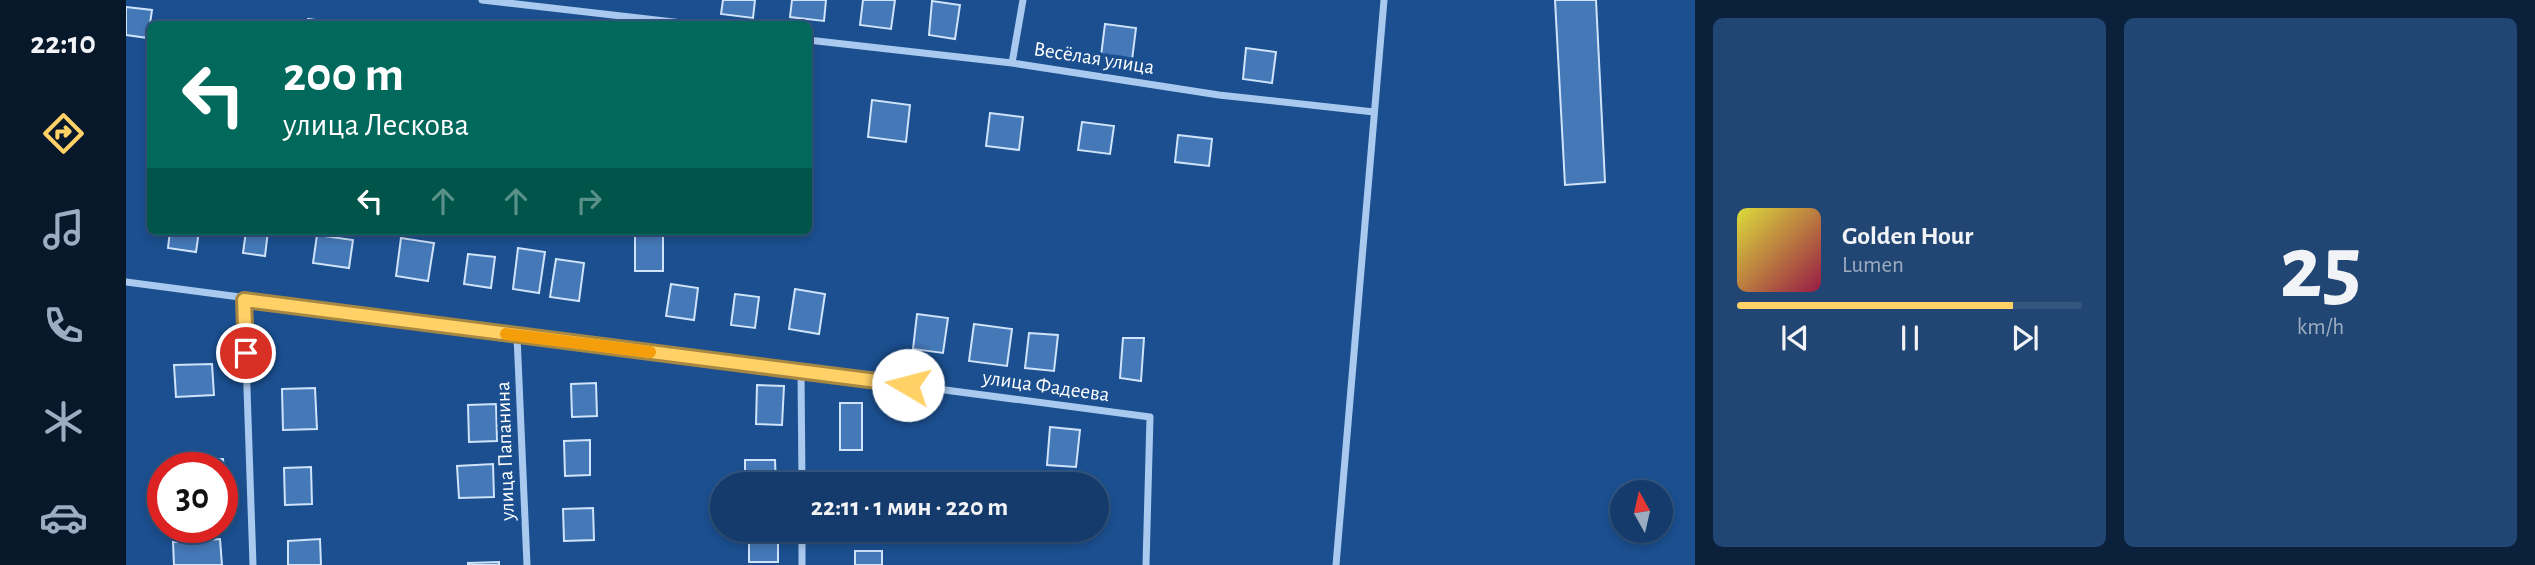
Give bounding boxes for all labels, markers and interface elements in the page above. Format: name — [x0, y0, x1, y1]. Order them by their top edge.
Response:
text: 22:10 — [30, 27, 96, 59]
street label: Весёлая улица — [1032, 38, 1156, 78]
icon: left — [168, 49, 259, 140]
text: 200 m — [283, 51, 404, 100]
icon: directions — [39, 109, 88, 158]
text: улица Лескова — [283, 109, 469, 141]
icon: left — [351, 182, 389, 220]
icon: ahead — [424, 182, 462, 220]
icon: ahead — [497, 182, 535, 220]
icon: right — [570, 182, 608, 220]
icon: music — [39, 205, 88, 254]
text: Golden Hour — [1842, 223, 1973, 249]
text: 25 — [2279, 223, 2362, 314]
text: Lumen — [1842, 254, 1904, 277]
icon: phone — [39, 301, 88, 350]
text: km/h — [2297, 316, 2344, 339]
icon: previous — [1776, 319, 1814, 357]
icon: pause — [1891, 319, 1929, 357]
icon: next — [2006, 319, 2044, 357]
pin — [216, 323, 276, 383]
icon: arrive — [227, 334, 265, 372]
position arrow — [871, 348, 945, 422]
street label: улица Фадеева — [980, 367, 1111, 405]
street label: улица Папанина — [492, 381, 518, 522]
icon: climate — [39, 397, 88, 446]
speed limit sign: 30 — [147, 452, 238, 543]
north arrow — [1610, 480, 1673, 542]
map controls — [1610, 480, 1673, 543]
icon: car — [39, 493, 88, 542]
text: 22:11 · 1 мин · 220 m — [811, 494, 1008, 520]

